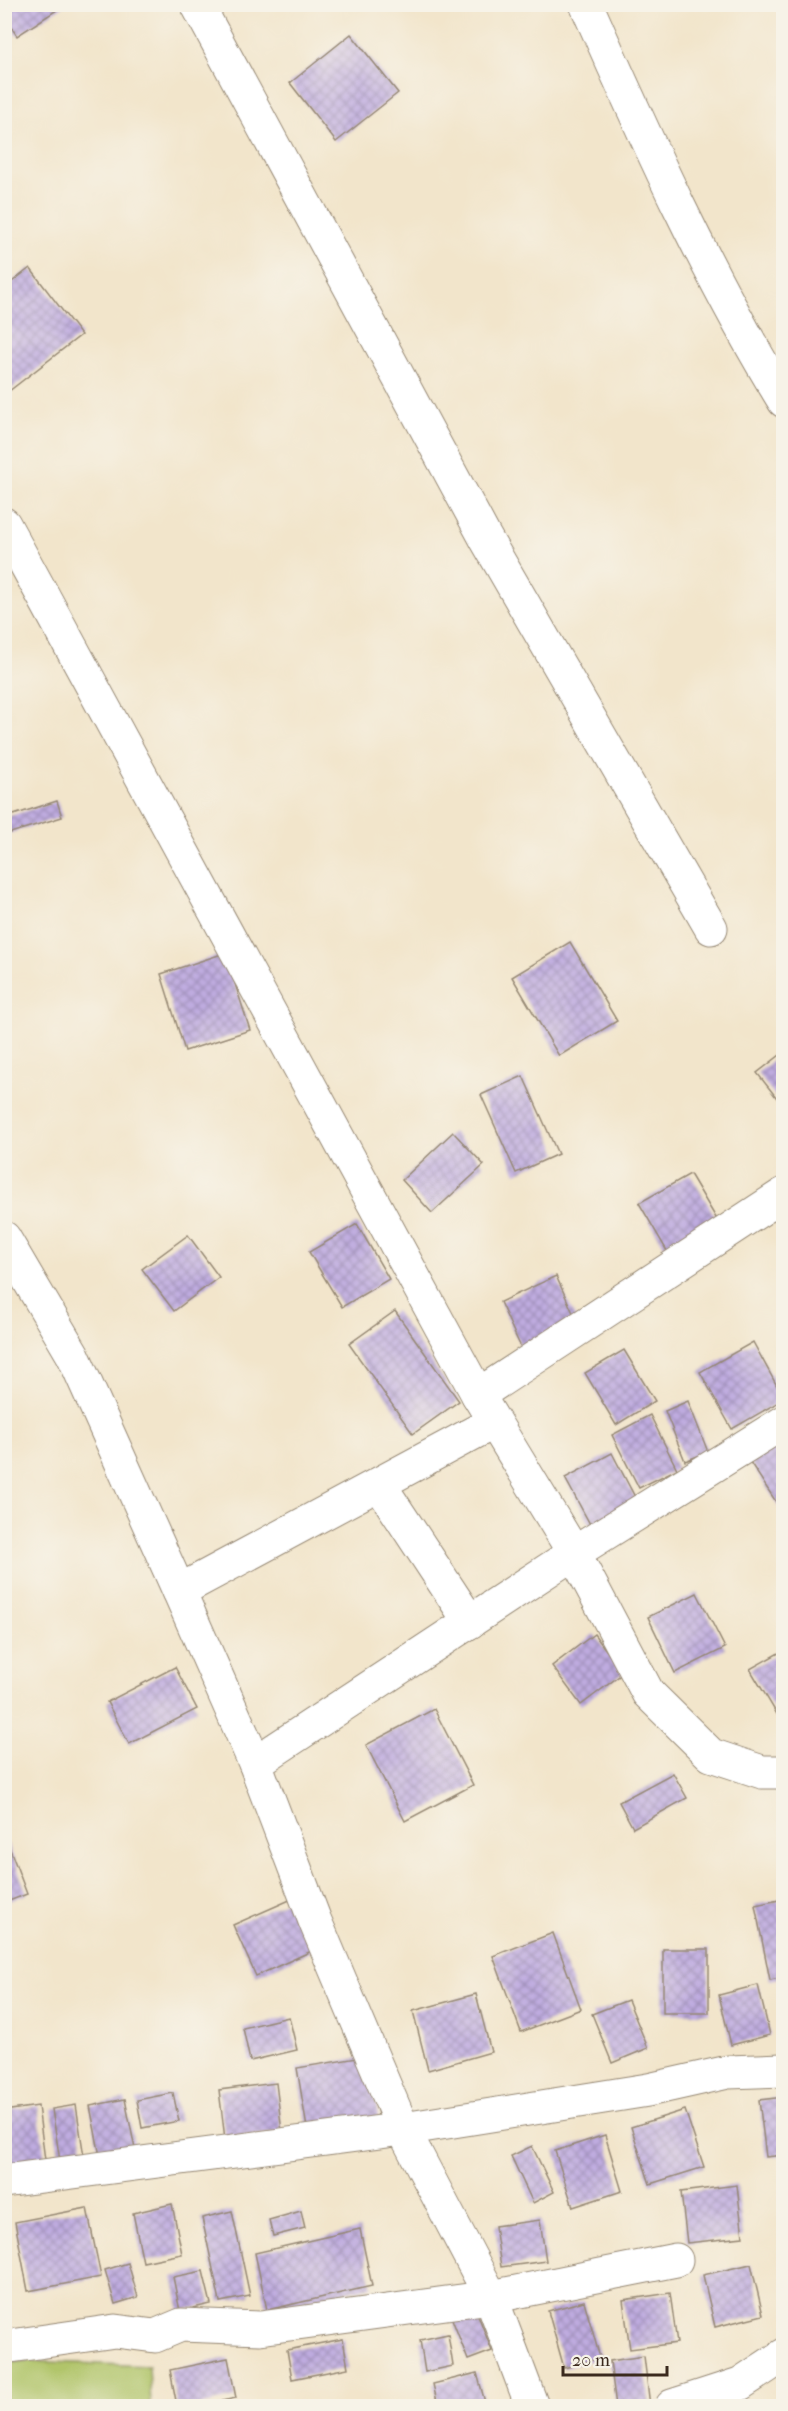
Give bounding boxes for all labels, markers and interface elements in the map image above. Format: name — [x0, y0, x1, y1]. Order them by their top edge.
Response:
scale bar — [563, 2339, 666, 2377]
text: 20 m — [572, 2350, 610, 2371]

